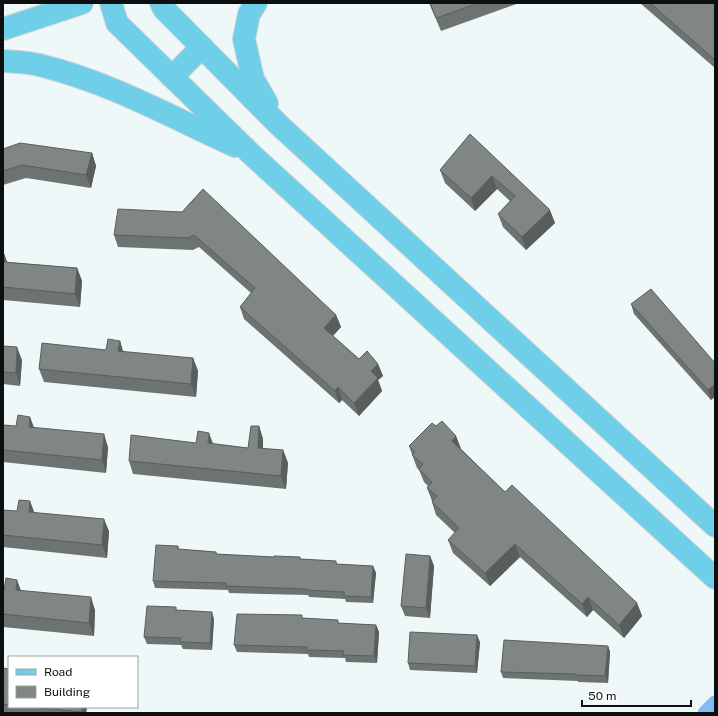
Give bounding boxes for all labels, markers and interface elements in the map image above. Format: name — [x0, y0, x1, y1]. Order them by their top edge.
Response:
legend — [8, 656, 138, 708]
text: Road — [44, 665, 72, 679]
scale bar — [582, 682, 691, 708]
text: Building — [44, 685, 90, 699]
text: 50 m — [588, 689, 616, 703]

